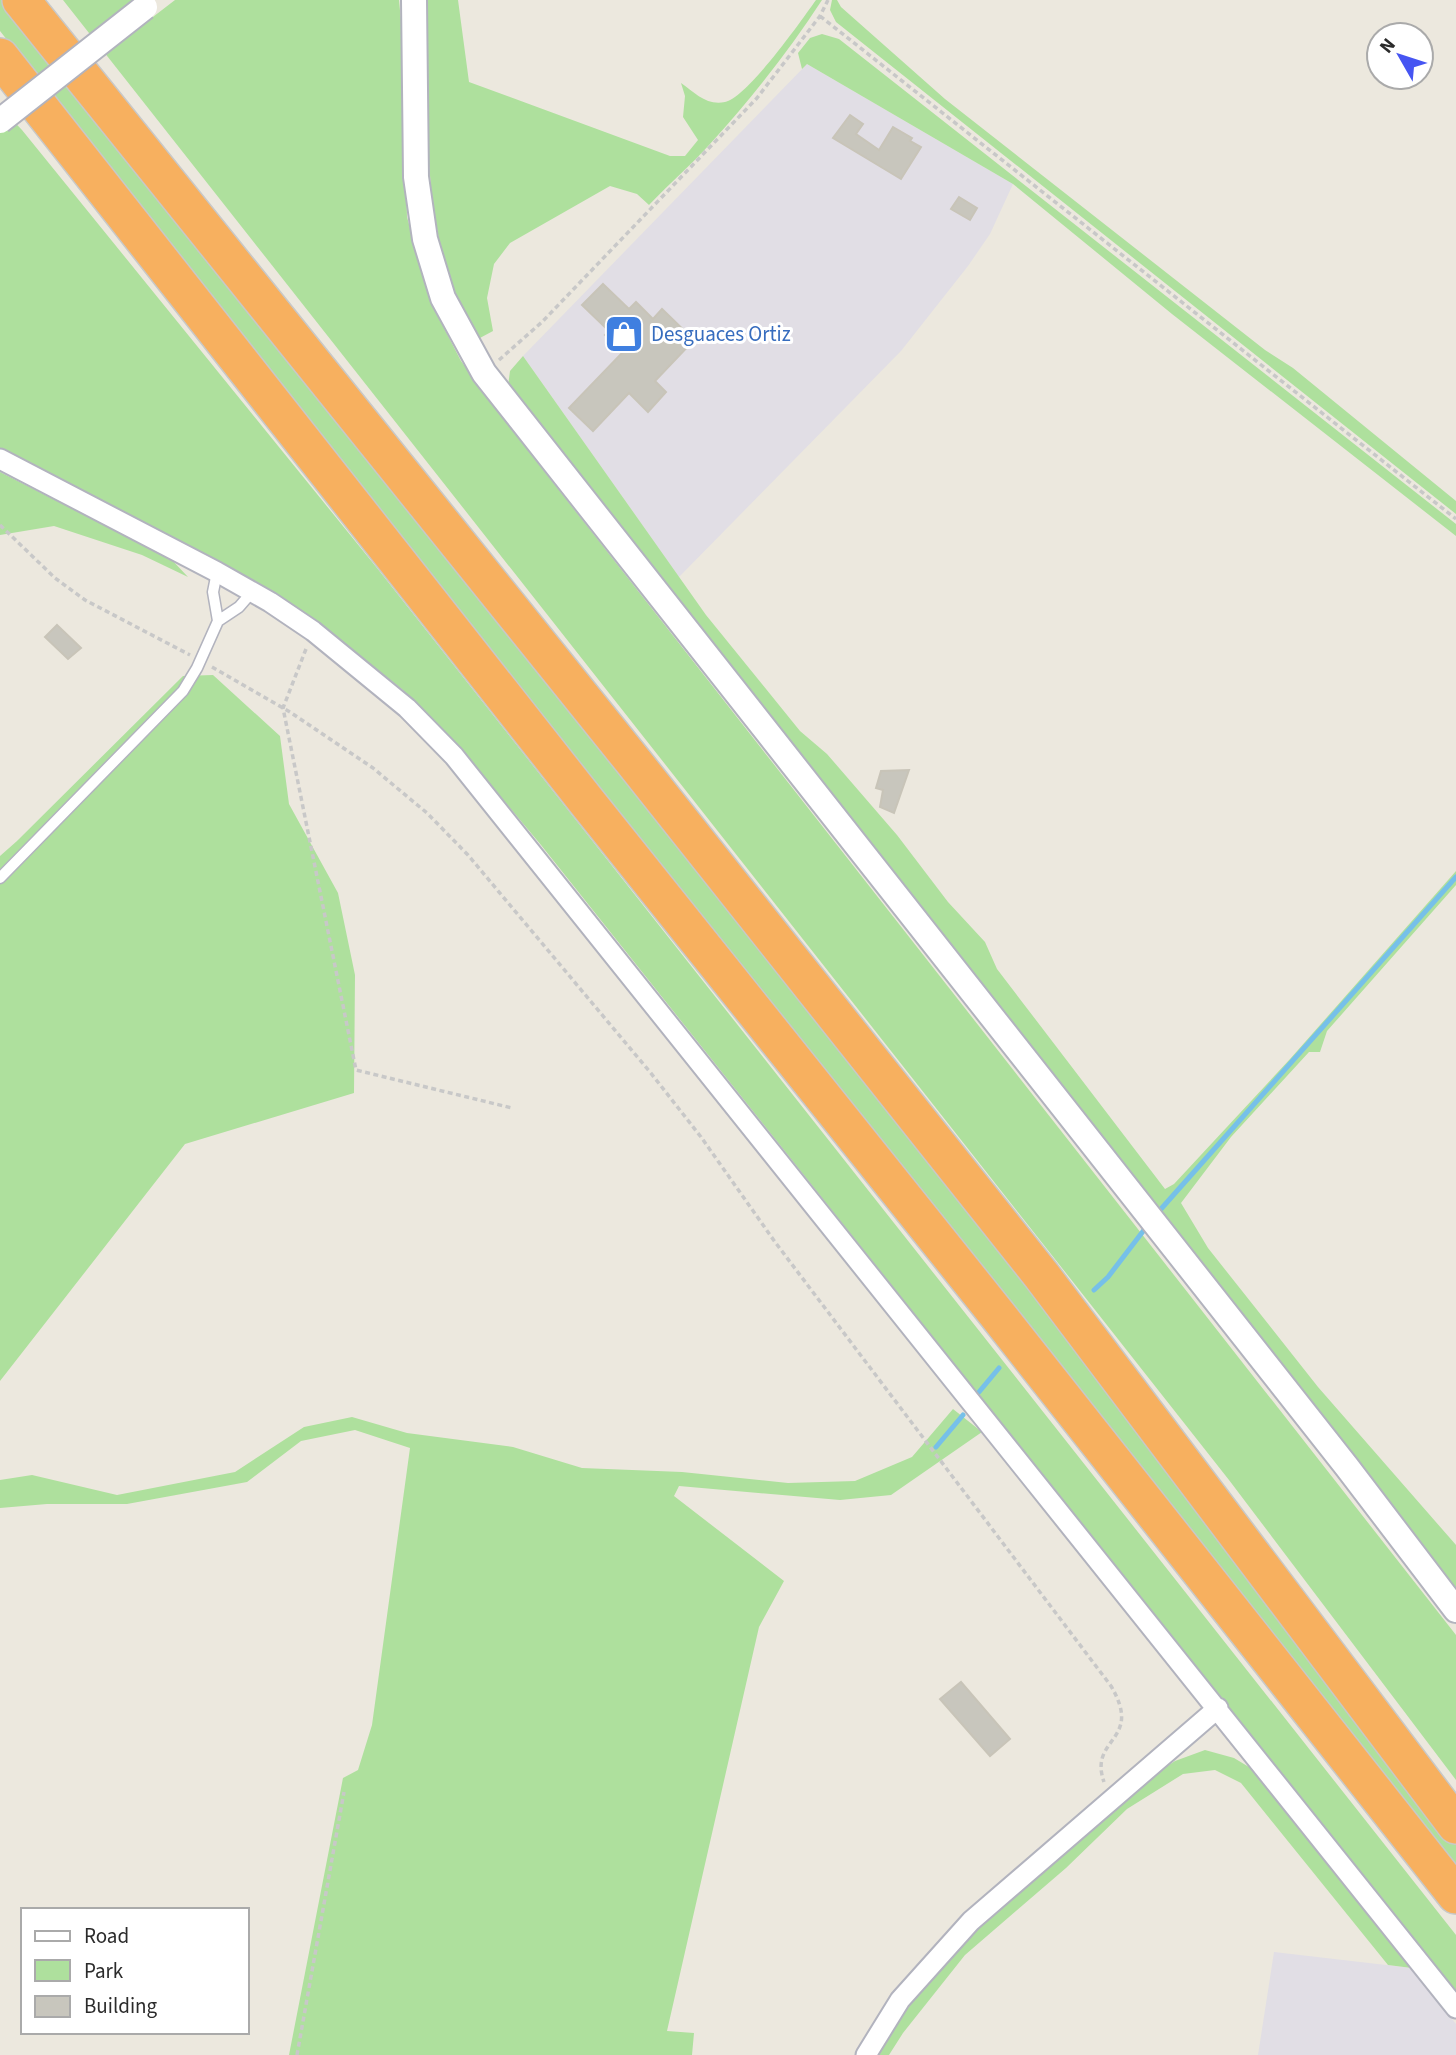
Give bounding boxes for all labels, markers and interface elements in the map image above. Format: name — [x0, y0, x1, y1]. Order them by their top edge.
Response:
north arrow — [1365, 21, 1435, 91]
text: N — [1373, 33, 1402, 60]
shop icon: Desguaces Ortiz — [603, 313, 645, 355]
place label: Desguaces Ortiz — [651, 319, 791, 349]
legend — [21, 1908, 248, 2034]
text: Road — [84, 1921, 129, 1951]
text: Park — [84, 1956, 124, 1986]
text: Building — [84, 1991, 158, 2021]

